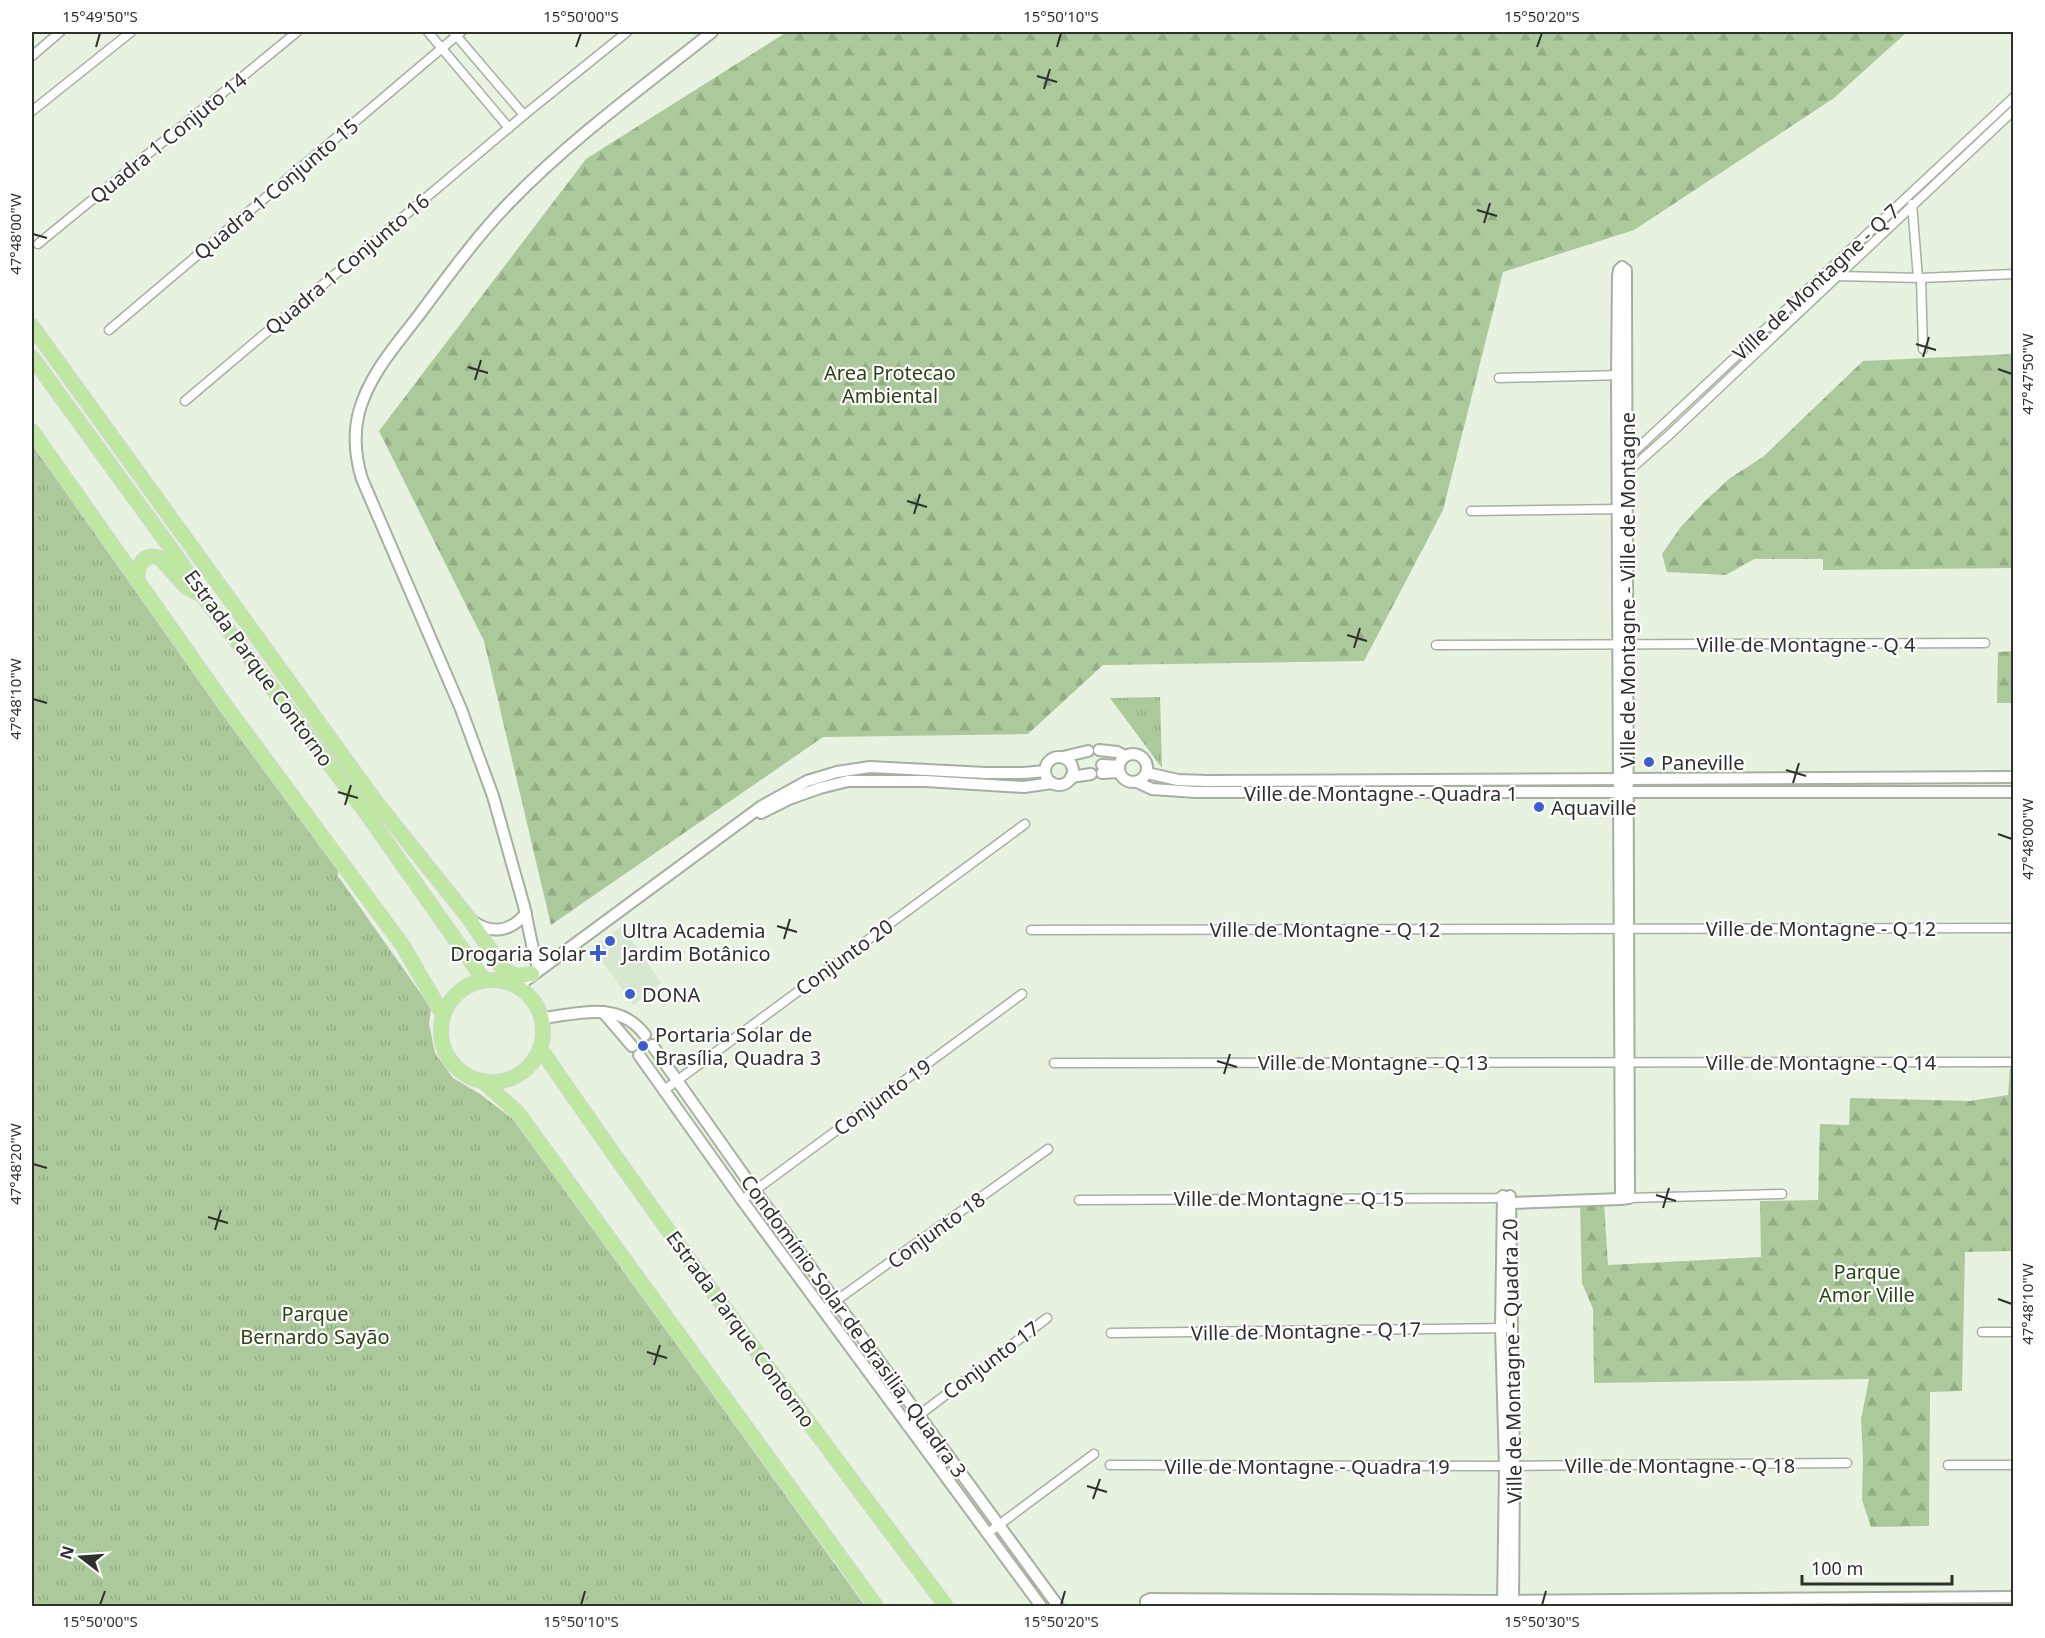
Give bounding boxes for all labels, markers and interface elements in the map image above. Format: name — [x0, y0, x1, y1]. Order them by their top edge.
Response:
text: 15°49'50"S — [62, 6, 138, 26]
text: 15°50'00"S — [543, 6, 619, 26]
text: 15°50'10"S — [1023, 6, 1099, 26]
text: 15°50'20"S — [1504, 6, 1580, 26]
street label: Quadra 1 Conjuto 14 — [84, 66, 252, 210]
street label: Quadra 1 Conjunto 15 — [188, 112, 364, 266]
street label: Quadra 1 Conjunto 16 — [259, 187, 435, 341]
text: 47°48'00"W — [5, 193, 25, 275]
street label: Ville de Montagne - Q 7 — [1727, 198, 1905, 366]
text: 47°47'50"W — [2017, 333, 2037, 415]
park label: Area Protecao Ambiental — [824, 359, 956, 409]
street label: Ville de Montagne - Ville de Montagne — [1614, 412, 1641, 768]
street label: Estrada Parque Contorno — [178, 564, 340, 772]
street label: Ville de Montagne - Q 4 — [1697, 631, 1916, 658]
text: 47°48'10"W — [5, 658, 25, 740]
place label: Paneville — [1661, 749, 1744, 776]
marker: Paneville — [1642, 755, 1656, 769]
street label: Ville de Montagne - Quadra 1 — [1244, 780, 1518, 807]
place label: Aquaville — [1551, 794, 1637, 821]
text: 47°48'00"W — [2017, 798, 2037, 880]
marker: Aquaville — [1532, 800, 1546, 814]
street label: Conjunto 20 — [790, 912, 898, 1002]
street label: Ville de Montagne - Q 12 — [1706, 915, 1936, 942]
street label: Ville de Montagne - Q 12 — [1210, 916, 1440, 943]
place label: Ultra Academia Jardim Botânico — [620, 917, 771, 967]
marker: Ultra Academia Jardim Botânico — [603, 934, 617, 948]
place label: Drogaria Solar — [450, 940, 586, 967]
marker: Drogaria Solar — [591, 946, 605, 960]
place label: DONA — [642, 981, 700, 1008]
marker: DONA — [623, 987, 637, 1001]
place label: Portaria Solar de Brasília, Quadra 3 — [655, 1021, 821, 1071]
marker: Portaria Solar de Brasília, Quadra 3 — [636, 1039, 650, 1053]
street label: Ville de Montagne - Q 13 — [1258, 1049, 1488, 1076]
street label: Ville de Montagne - Q 14 — [1706, 1049, 1937, 1076]
street label: Conjunto 19 — [828, 1052, 936, 1142]
text: 47°48'20"W — [5, 1123, 25, 1205]
street label: Condomínio Solar de Brasilia, Quadra 3 — [735, 1169, 973, 1483]
street label: Conjunto 18 — [882, 1185, 990, 1275]
street label: Ville de Montagne - Q 15 — [1174, 1185, 1404, 1212]
street label: Ville de Montagne - Quadra 20 — [1496, 1218, 1528, 1504]
street label: Estrada Parque Contorno — [660, 1225, 822, 1433]
park label: Parque Amor Ville — [1819, 1258, 1915, 1308]
text: 47°48'10"W — [2017, 1263, 2037, 1345]
park label: Parque Bernardo Sayão — [240, 1300, 390, 1350]
street label: Conjunto 17 — [937, 1315, 1045, 1405]
street label: Ville de Montagne - Q 17 — [1191, 1315, 1421, 1347]
street label: Ville de Montagne - Q 18 — [1565, 1452, 1795, 1479]
street label: Ville de Montagne - Quadra 19 — [1164, 1453, 1450, 1480]
north arrow — [51, 1527, 111, 1587]
text: N — [54, 1543, 79, 1562]
scale bar — [1802, 1548, 1952, 1586]
text: 100 m — [1811, 1556, 1863, 1580]
text: 15°50'00"S — [62, 1611, 138, 1631]
text: 15°50'10"S — [543, 1611, 619, 1631]
text: 15°50'20"S — [1023, 1611, 1099, 1631]
text: 15°50'30"S — [1504, 1611, 1580, 1631]

